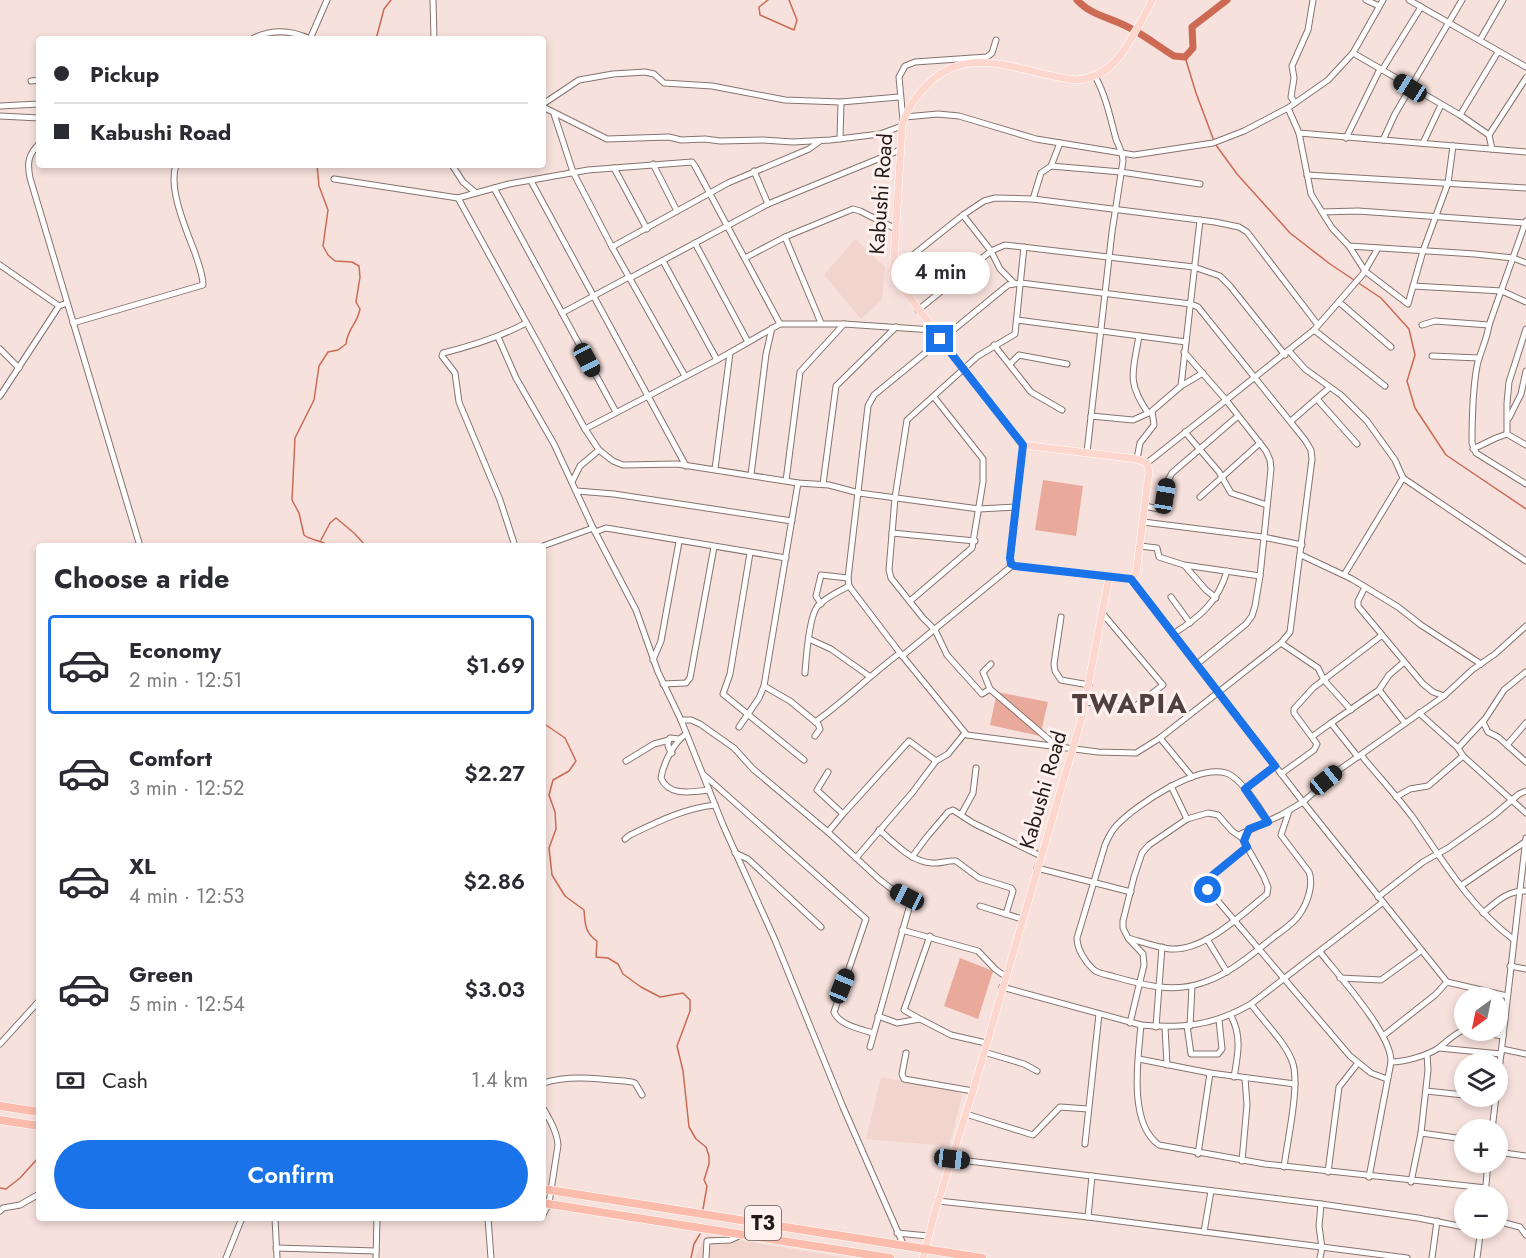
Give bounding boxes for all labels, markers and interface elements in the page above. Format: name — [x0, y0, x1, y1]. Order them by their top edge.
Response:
text: Pickup — [90, 58, 159, 90]
car — [1390, 71, 1430, 105]
text: Kabushi Road — [90, 116, 231, 148]
street label: Kabushi Road — [862, 132, 900, 256]
callout: 4 min — [890, 252, 990, 294]
text: 4 min — [915, 258, 967, 287]
route end — [926, 325, 953, 352]
car — [571, 340, 603, 380]
car — [1153, 477, 1177, 515]
text: Choose a ride — [54, 559, 229, 598]
text: Economy — [129, 634, 221, 666]
icon: car — [57, 638, 111, 692]
text: $1.69 — [466, 649, 525, 681]
text: 2 min · 12:51 — [129, 666, 242, 695]
district label: TWAPIA — [1072, 684, 1188, 723]
street label: Kabushi Road — [1012, 727, 1074, 853]
text: Comfort — [129, 742, 212, 774]
icon: car — [57, 746, 111, 800]
text: $2.27 — [464, 757, 525, 789]
car — [1306, 762, 1346, 798]
text: 3 min · 12:52 — [129, 774, 244, 803]
text: XL — [129, 850, 156, 882]
icon: car — [57, 854, 111, 908]
text: $2.86 — [464, 865, 525, 897]
route start — [1194, 876, 1221, 903]
car — [887, 881, 927, 913]
text: 4 min · 12:53 — [129, 882, 245, 911]
text: Green — [129, 958, 193, 990]
icon: car — [57, 962, 111, 1016]
car — [827, 966, 857, 1006]
text: $3.03 — [465, 973, 525, 1005]
north arrow — [1454, 987, 1508, 1041]
map controls — [1454, 987, 1508, 1239]
text: 5 min · 12:54 — [129, 990, 245, 1019]
button: layers — [1454, 1053, 1508, 1107]
icon: cash — [54, 1064, 87, 1097]
text: Cash — [102, 1064, 148, 1096]
text: 1.4 km — [471, 1066, 528, 1095]
button: + — [1454, 1119, 1508, 1173]
button: Confirm — [54, 1140, 528, 1209]
car — [933, 1148, 971, 1170]
button: − — [1454, 1185, 1508, 1239]
road number: T3 — [745, 1206, 781, 1240]

